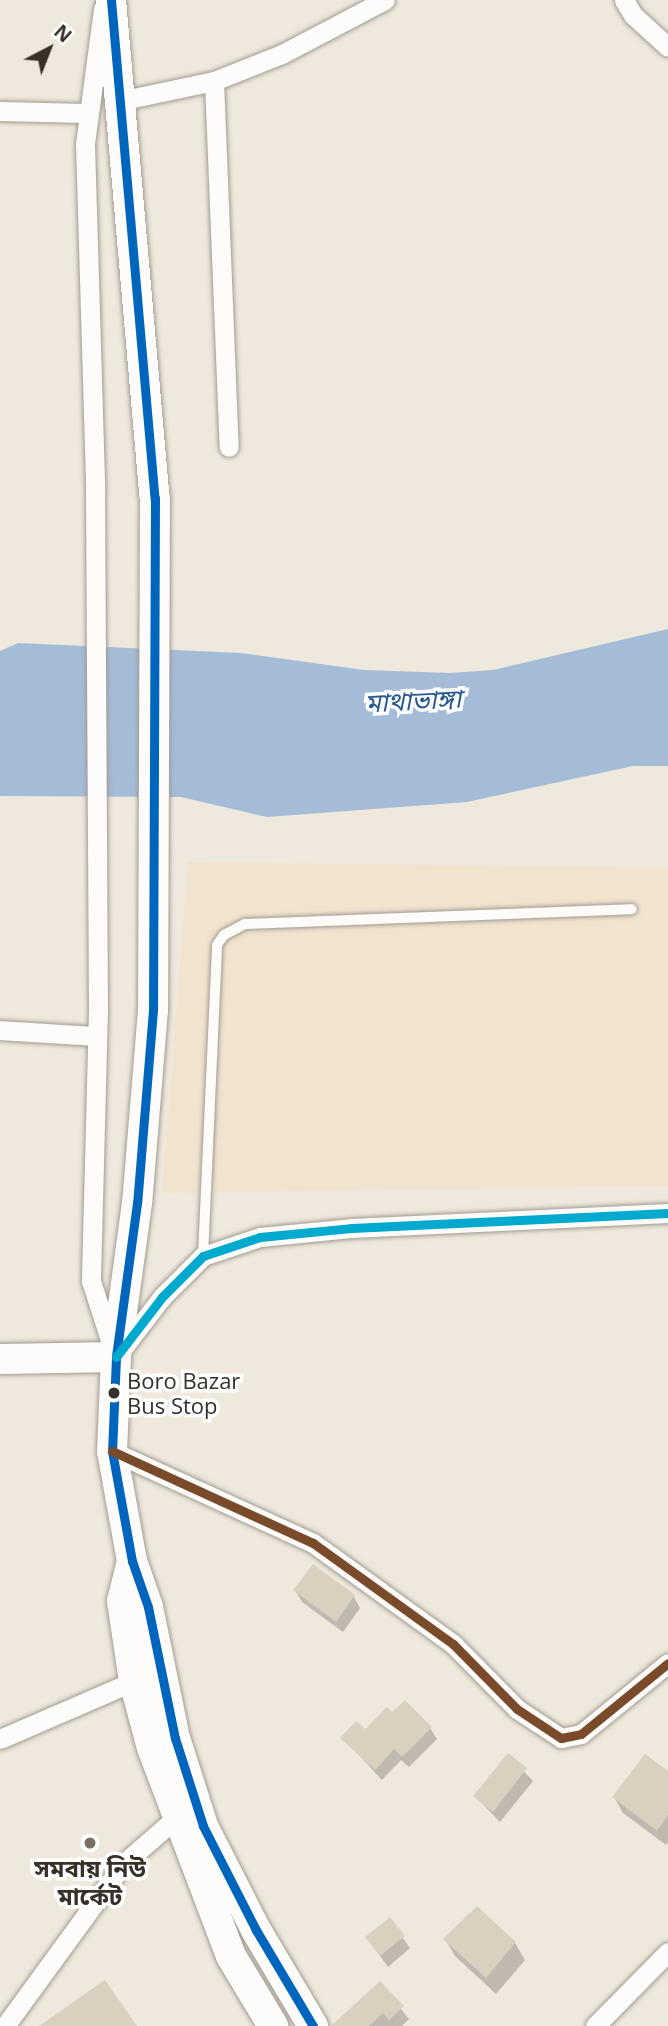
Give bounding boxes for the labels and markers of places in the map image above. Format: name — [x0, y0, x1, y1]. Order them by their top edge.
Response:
place label: Boro Bazar Bus Stop — [127, 1367, 240, 1418]
marker: Boro Bazar Bus Stop — [107, 1386, 121, 1400]
marker: সমবায় নিউ মার্কেট — [82, 1835, 98, 1851]
place label: সমবায় নিউ মার্কেট — [34, 1854, 146, 1910]

